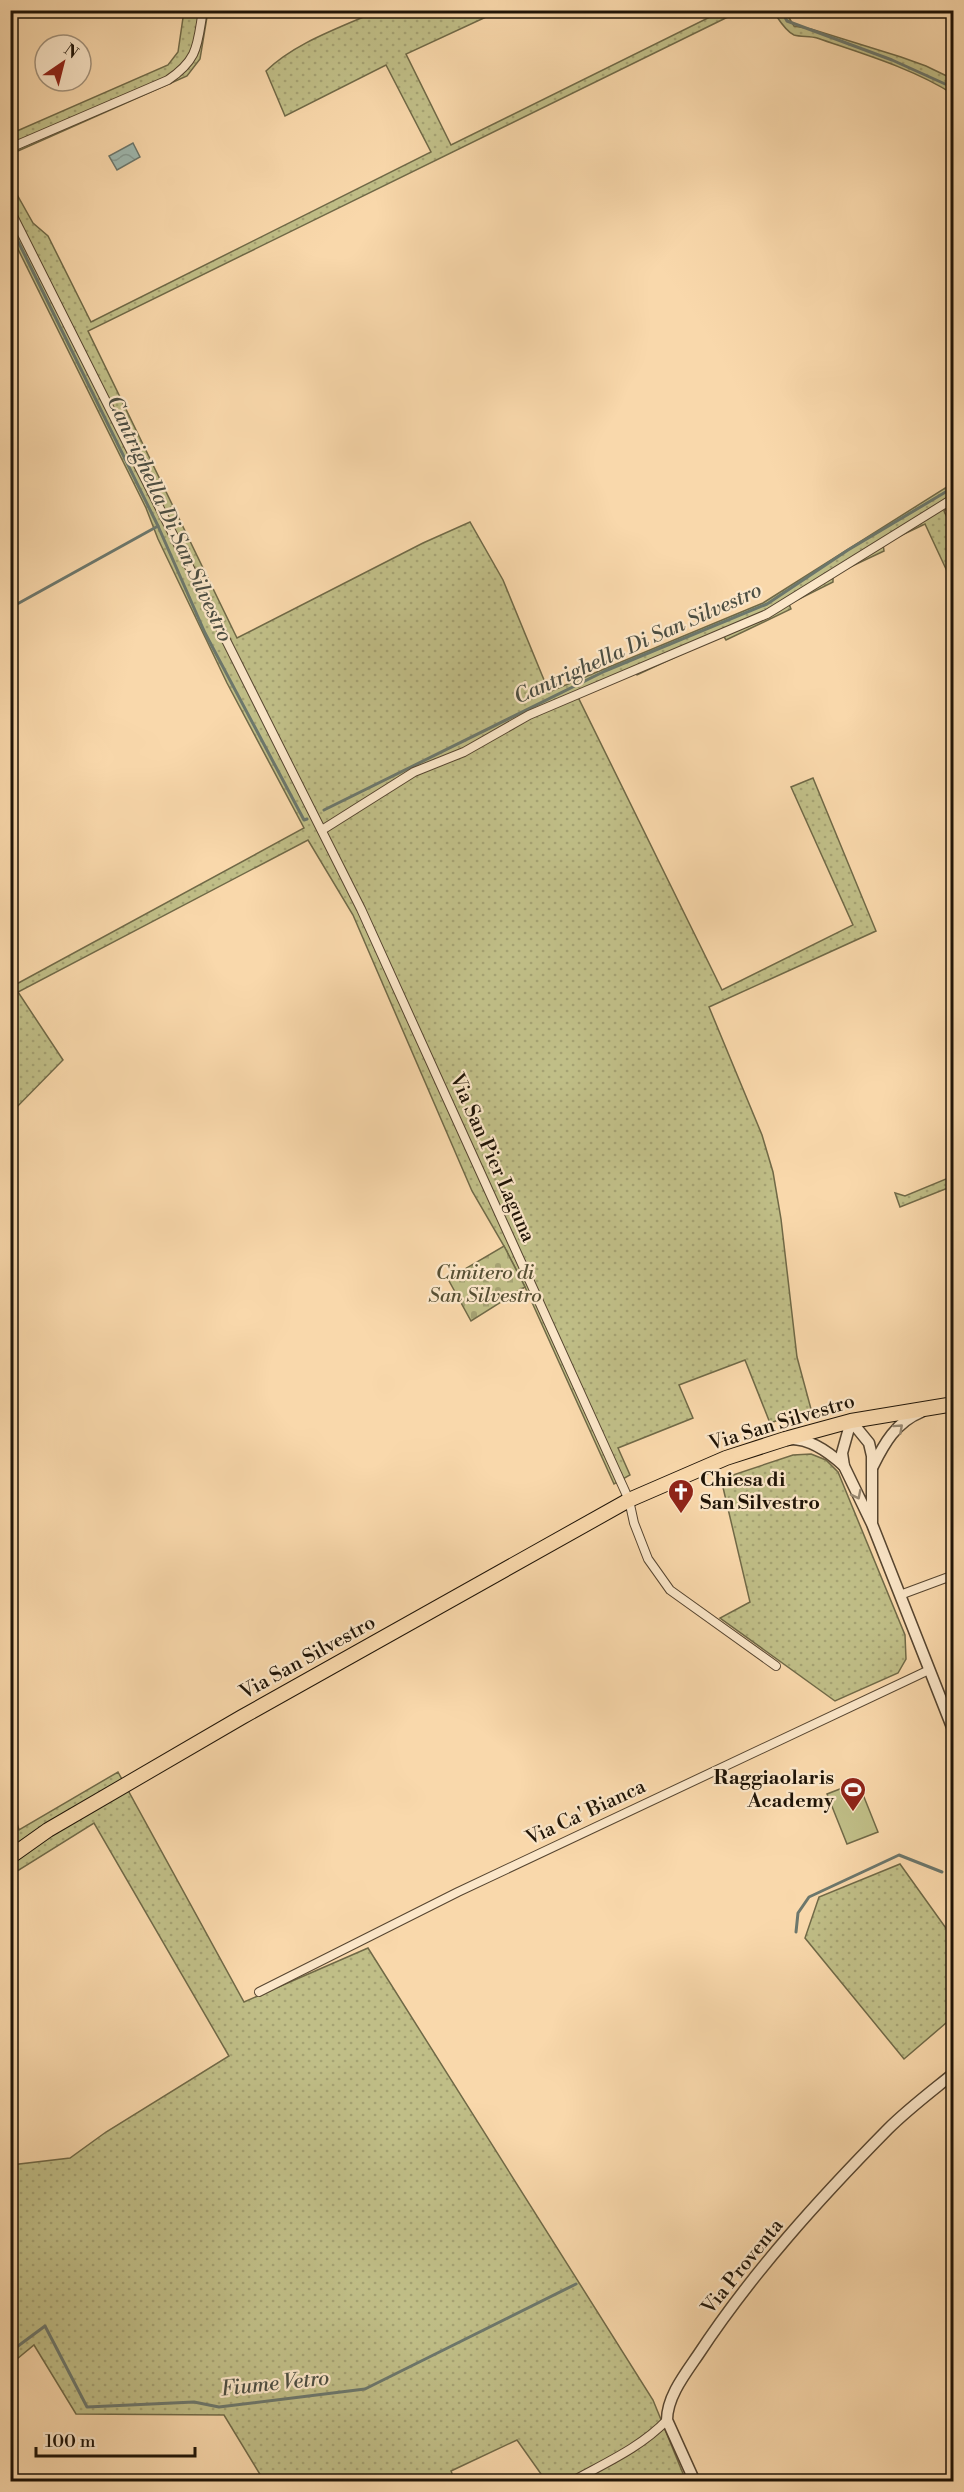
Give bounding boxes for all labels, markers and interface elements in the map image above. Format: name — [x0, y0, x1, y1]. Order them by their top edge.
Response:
north arrow — [33, 33, 93, 93]
text: N — [60, 40, 82, 64]
water label: Cantrighella Di San Silvestro — [100, 392, 238, 646]
water label: Cantrighella Di San Silvestro — [510, 577, 766, 711]
street label: Via San Pier Laguna — [443, 1069, 541, 1247]
park label: Cimitero di San Silvestro — [428, 1261, 542, 1309]
street label: Via San Silvestro — [705, 1389, 858, 1457]
one-way arrow — [893, 1424, 903, 1435]
place label: Chiesa di San Silvestro — [700, 1468, 820, 1516]
church icon: Chiesa di San Silvestro — [666, 1477, 696, 1515]
one-way arrow — [850, 1489, 862, 1500]
street label: Via San Silvestro — [235, 1610, 380, 1706]
place label: Raggiaolaris Academy — [714, 1766, 835, 1814]
street label: Via Ca' Bianca — [521, 1774, 651, 1852]
sports icon: Raggiaolaris Academy — [838, 1775, 868, 1813]
street label: Via Proventa — [696, 2213, 790, 2321]
water label: Fiume Vetro — [220, 2365, 330, 2403]
scale bar — [36, 2420, 195, 2458]
text: 100 m — [45, 2430, 96, 2453]

